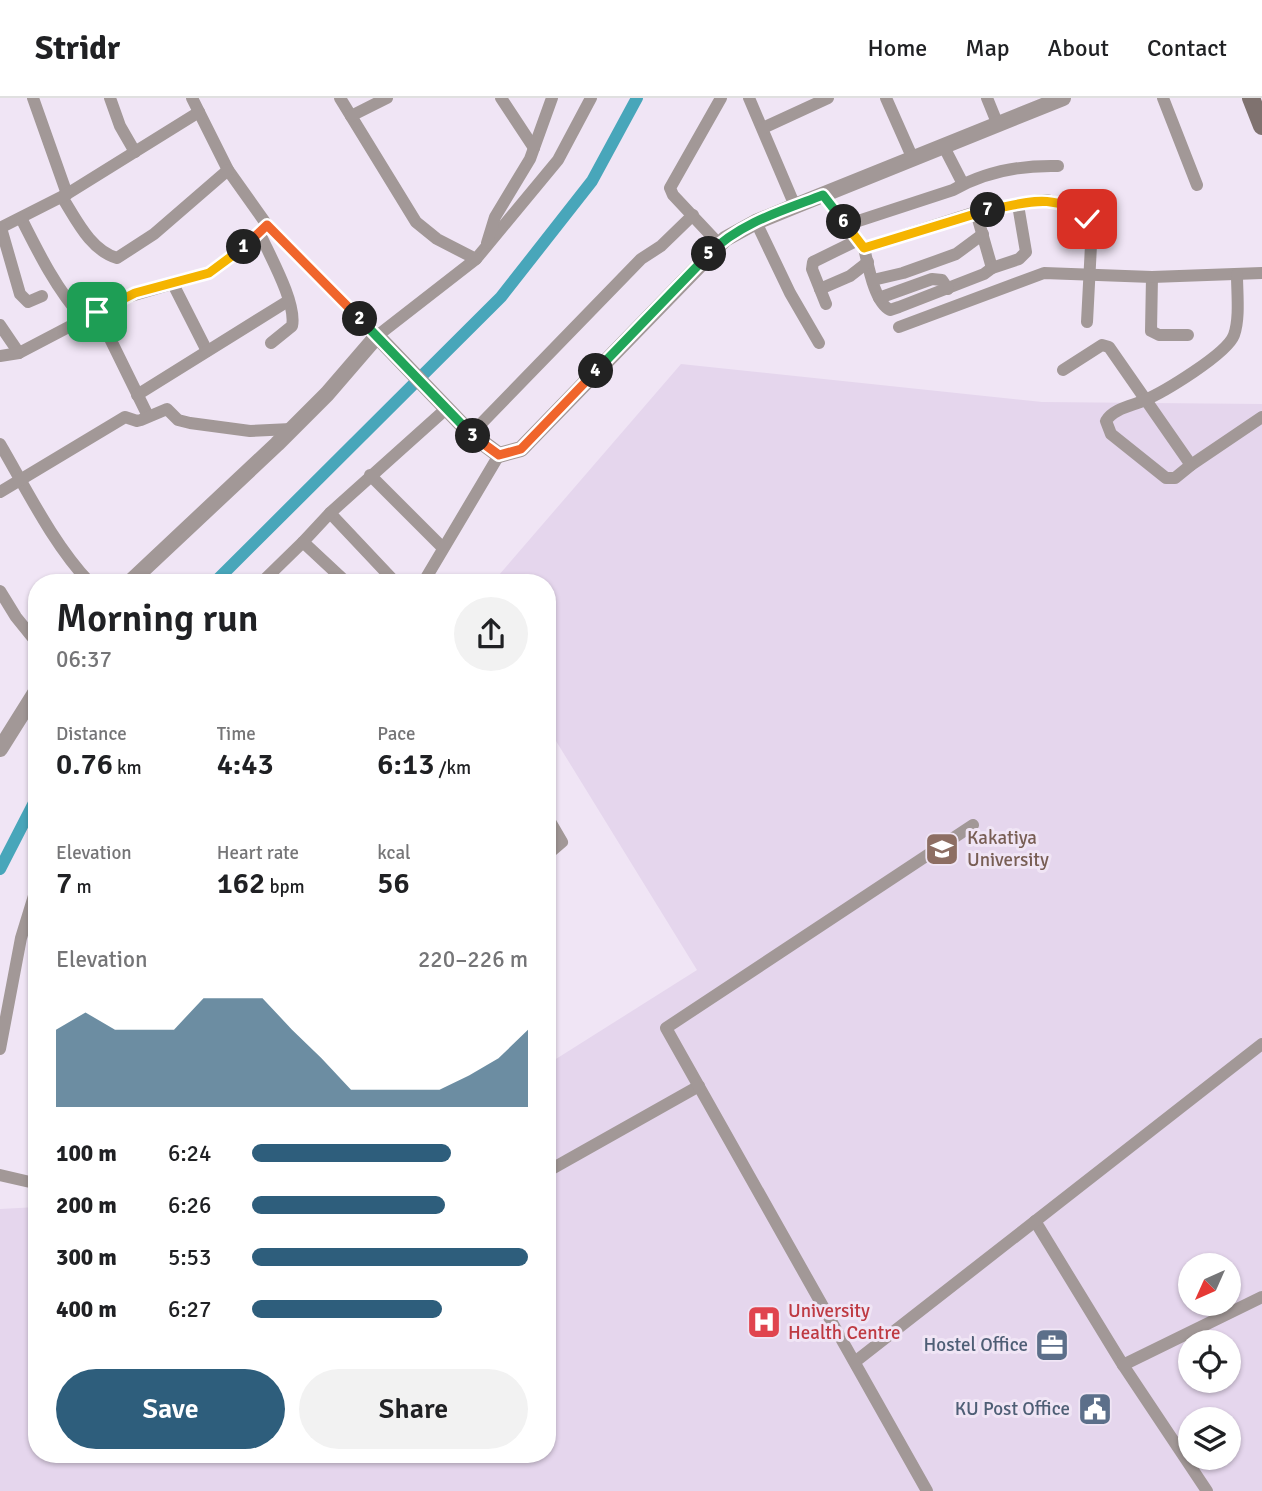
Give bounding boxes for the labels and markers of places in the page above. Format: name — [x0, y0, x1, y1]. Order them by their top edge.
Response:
pin — [1057, 189, 1117, 249]
pin: 7 — [970, 192, 1006, 228]
pin: 6 — [826, 204, 862, 240]
pin: 1 — [226, 230, 262, 264]
pin: 5 — [692, 236, 726, 272]
pin — [67, 282, 127, 342]
pin: 2 — [342, 302, 378, 336]
pin: 4 — [578, 354, 614, 388]
pin: 3 — [456, 418, 490, 454]
place label: Kakatiya University — [967, 826, 1049, 872]
school or university icon: Kakatiya University — [923, 830, 961, 868]
place label: University Health Centre — [788, 1299, 900, 1345]
hospital icon: University Health Centre — [745, 1303, 783, 1341]
office icon: Hostel Office — [1033, 1326, 1071, 1364]
place label: Hostel Office — [923, 1333, 1028, 1357]
public building icon: KU Post Office — [1076, 1390, 1114, 1428]
place label: KU Post Office — [955, 1397, 1070, 1421]

